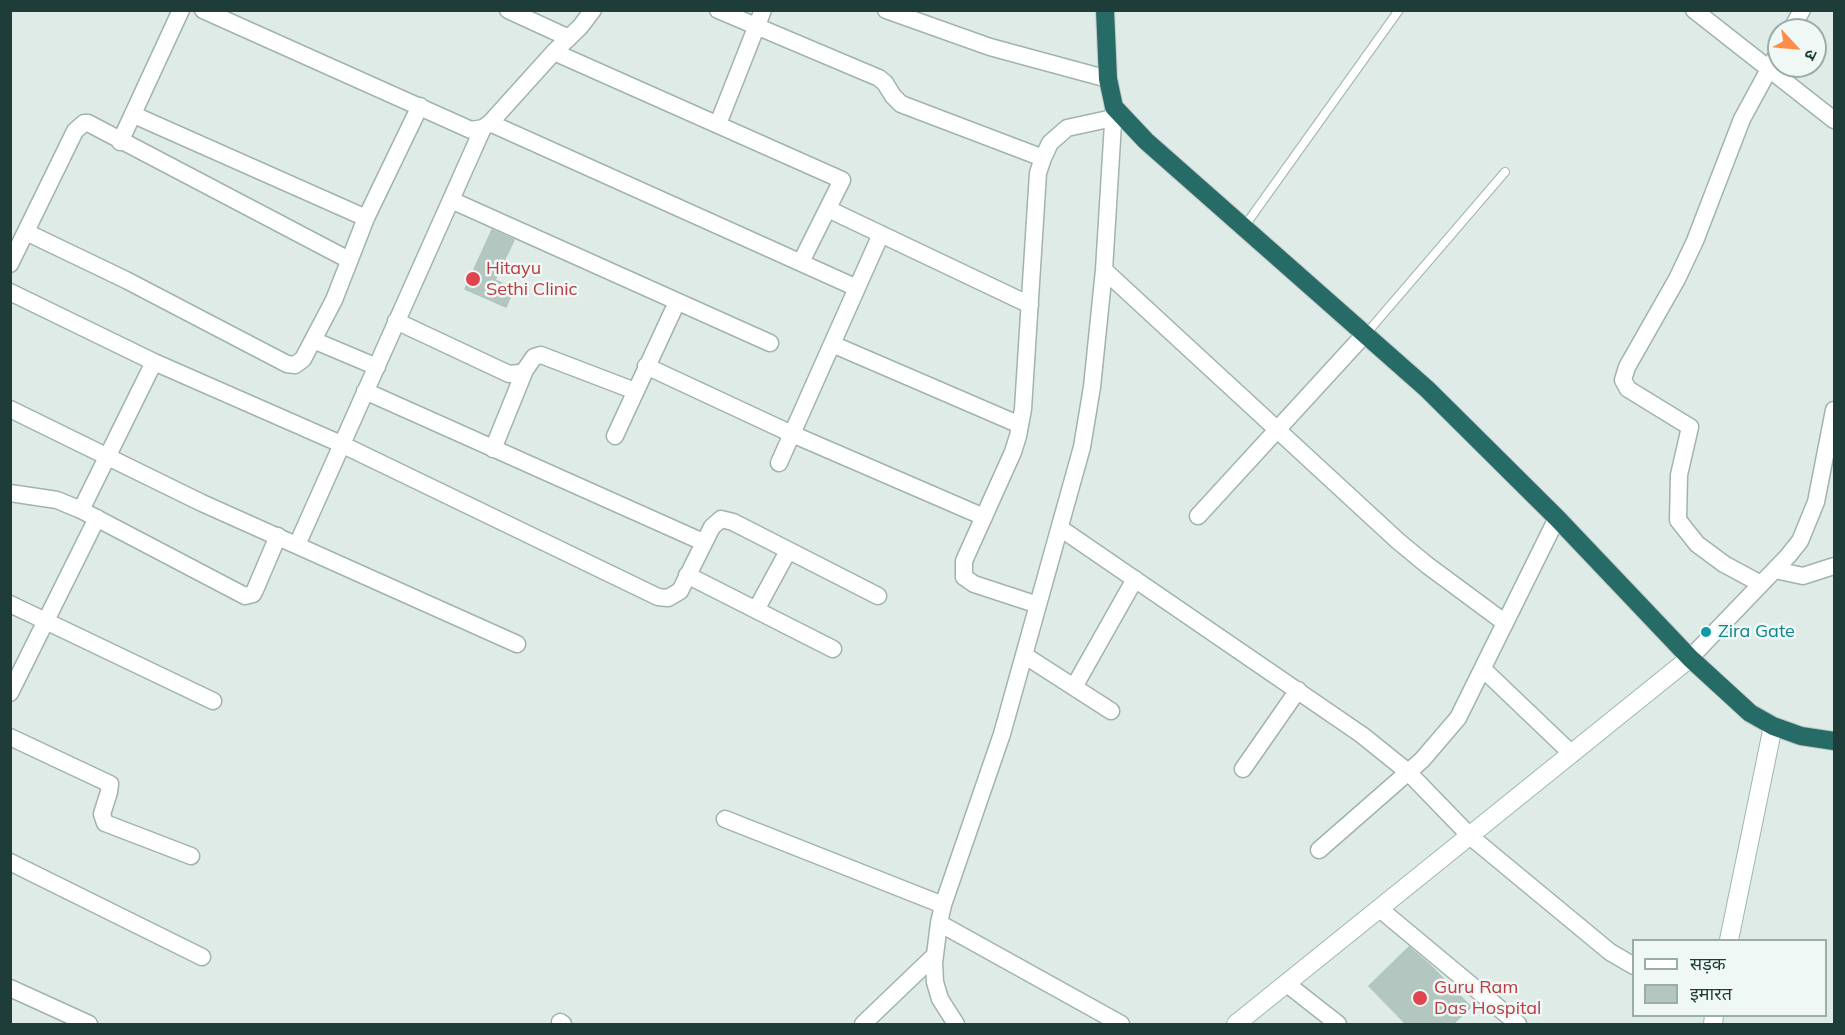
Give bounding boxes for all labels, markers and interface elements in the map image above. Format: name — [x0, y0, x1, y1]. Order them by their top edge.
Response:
north arrow — [1767, 18, 1827, 78]
text: उ — [1800, 46, 1822, 64]
place label: Hitayu Sethi Clinic — [486, 258, 577, 300]
marker: Hitayu Sethi Clinic — [464, 270, 482, 288]
place label: Zira Gate — [1718, 621, 1795, 643]
marker: Zira Gate — [1699, 625, 1713, 639]
legend — [1632, 939, 1827, 1017]
text: सड़क — [1690, 952, 1726, 975]
place label: Guru Ram Das Hospital — [1434, 977, 1541, 1020]
text: इमारत — [1690, 982, 1732, 1005]
marker: Guru Ram Das Hospital — [1411, 989, 1429, 1007]

